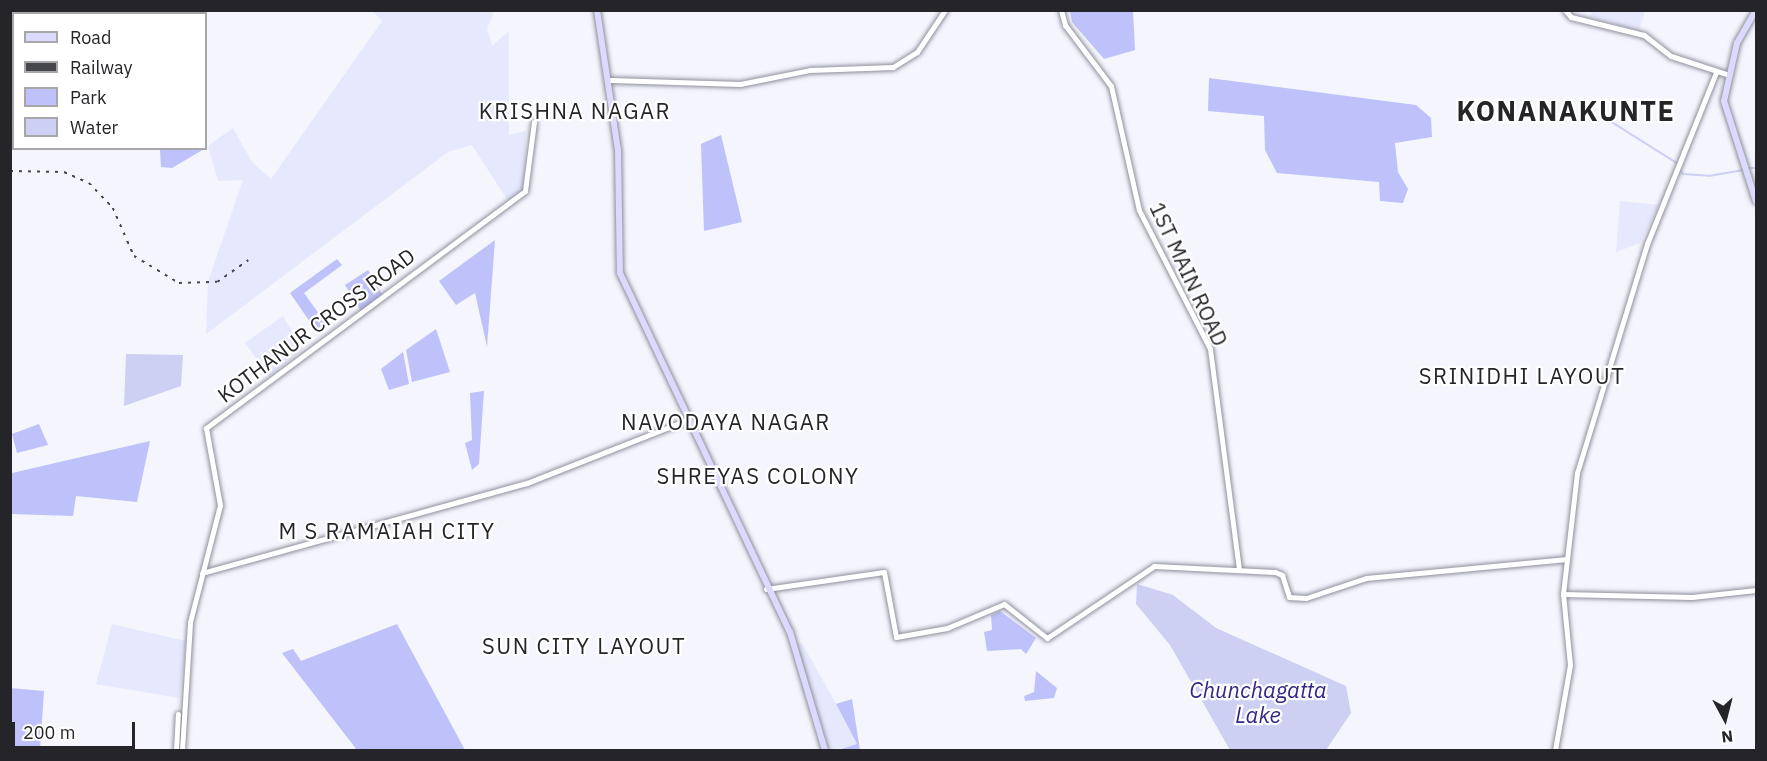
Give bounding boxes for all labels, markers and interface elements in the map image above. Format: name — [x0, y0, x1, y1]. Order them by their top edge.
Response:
legend — [12, 12, 207, 150]
text: Road — [70, 26, 111, 49]
text: Railway — [70, 56, 132, 79]
text: Park — [70, 86, 106, 109]
district label: KONANAKUNTE — [1457, 95, 1675, 127]
district label: KRISHNA NAGAR — [479, 98, 671, 124]
text: Water — [70, 116, 118, 139]
street label: 1ST MAIN ROAD — [1145, 198, 1233, 350]
street label: KOTHANUR CROSS ROAD — [212, 243, 420, 407]
district label: SRINIDHI LAYOUT — [1419, 363, 1625, 389]
district label: NAVODAYA NAGAR — [621, 409, 831, 435]
district label: SHREYAS COLONY — [656, 463, 860, 489]
district label: M S RAMAIAH CITY — [279, 518, 495, 544]
district label: SUN CITY LAYOUT — [482, 633, 686, 659]
water label: Chunchagatta Lake — [1189, 676, 1327, 728]
north arrow — [1695, 689, 1755, 749]
scale bar — [15, 710, 138, 748]
text: 200 m — [23, 721, 75, 744]
text: N — [1720, 726, 1734, 747]

